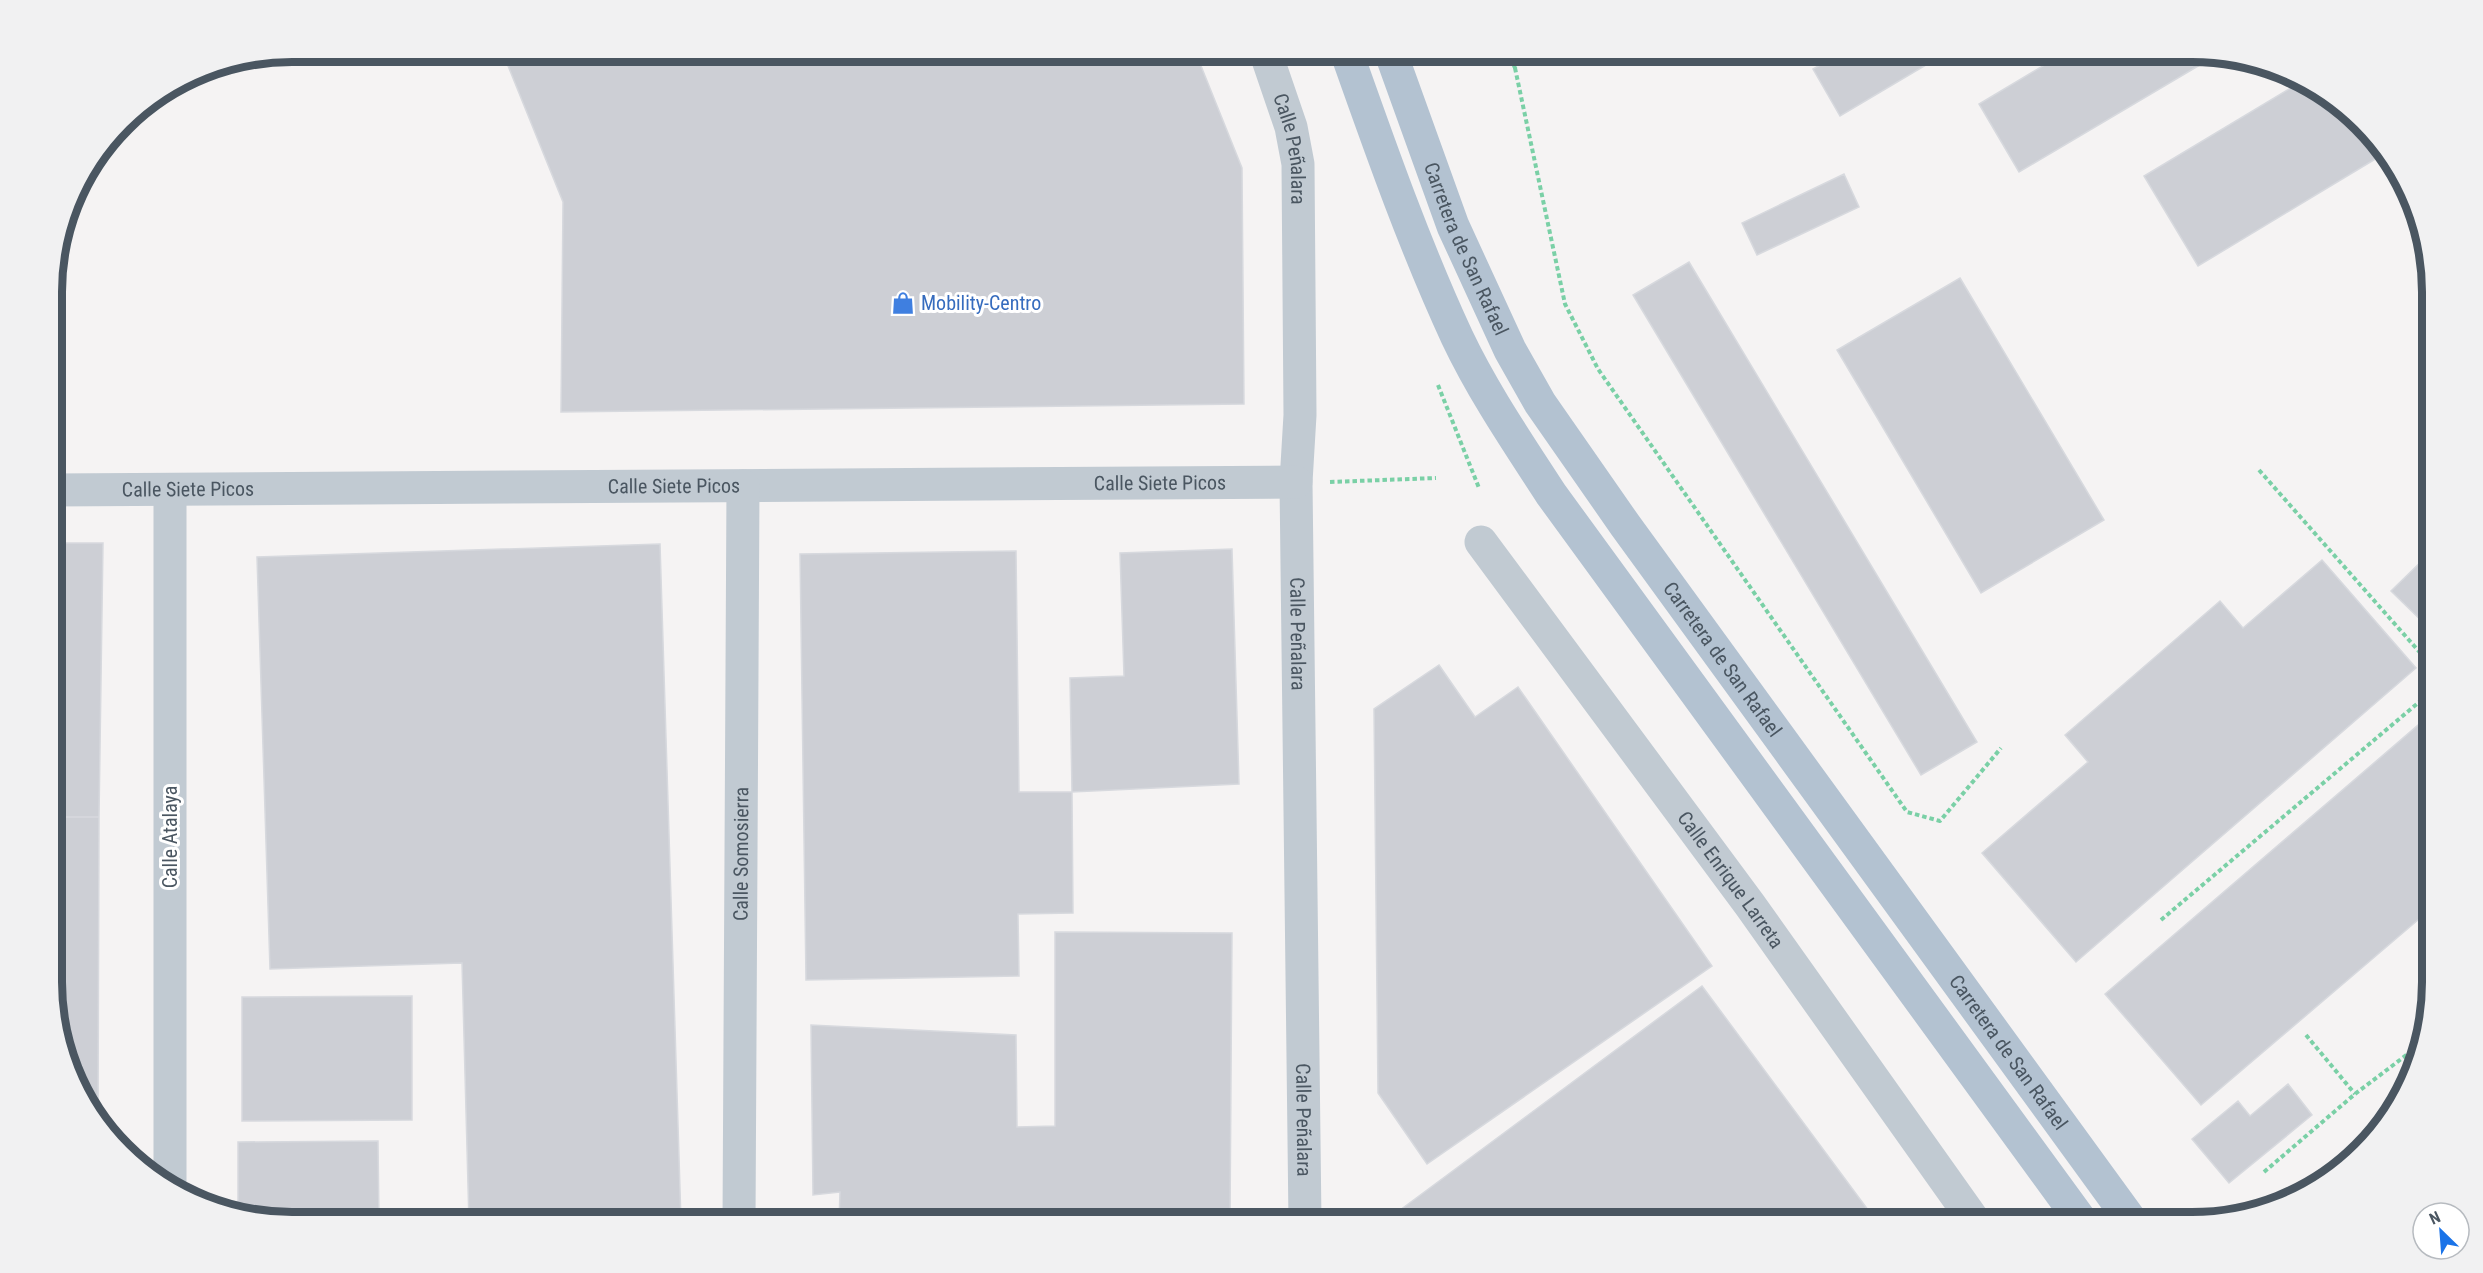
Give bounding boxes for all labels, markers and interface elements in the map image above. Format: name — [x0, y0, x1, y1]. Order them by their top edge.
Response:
street label: Calle Peñalara — [1268, 90, 1310, 205]
street label: Carretera de San Rafael — [1419, 159, 1514, 339]
shop icon: Mobility-Centro — [890, 290, 916, 316]
place label: Mobility-Centro — [921, 291, 1041, 315]
street label: Calle Siete Picos — [1094, 470, 1226, 495]
street label: Calle Siete Picos — [608, 474, 740, 498]
street label: Calle Siete Picos — [122, 477, 254, 502]
street label: Calle Peñalara — [1285, 577, 1311, 691]
street label: Carretera de San Rafael — [1658, 577, 1787, 741]
street label: Calle Atalaya — [158, 786, 182, 888]
street label: Calle Somosierra — [729, 787, 753, 921]
street label: Calle Enrique Larreta — [1673, 806, 1789, 953]
street label: Carretera de San Rafael — [1944, 970, 2073, 1134]
street label: Calle Peñalara — [1291, 1063, 1316, 1177]
north arrow — [2411, 1201, 2471, 1261]
text: N — [2426, 1207, 2443, 1229]

